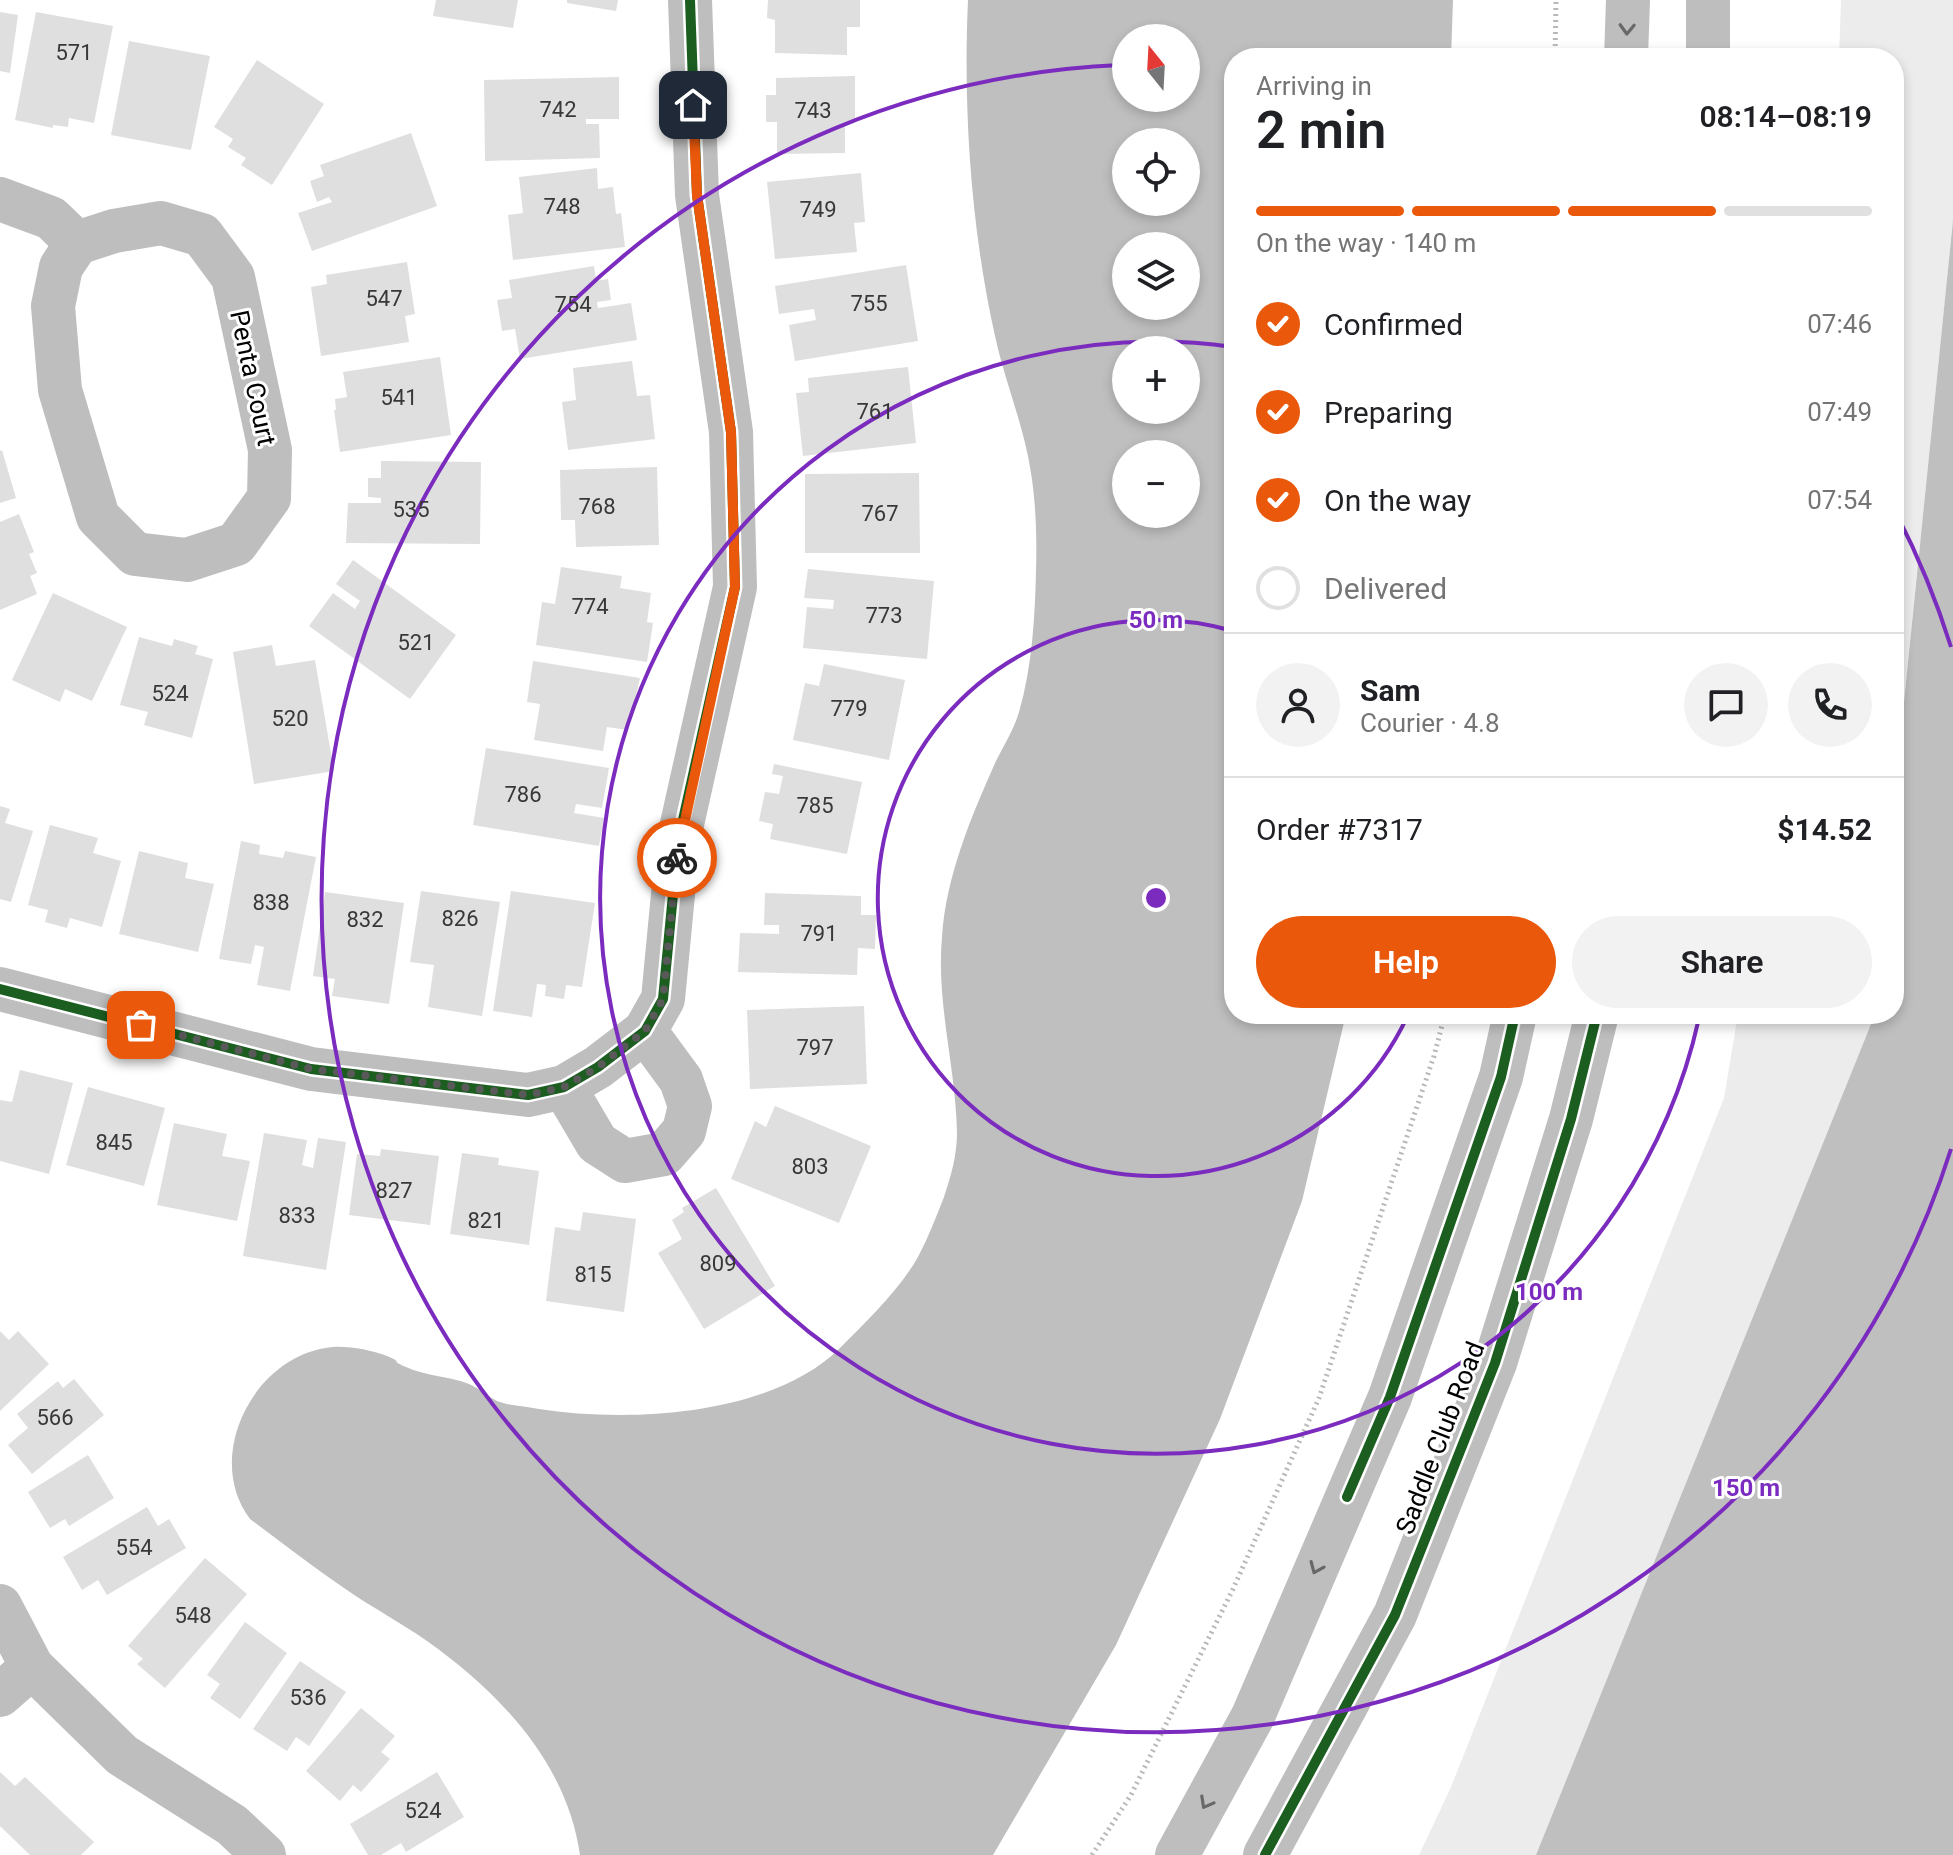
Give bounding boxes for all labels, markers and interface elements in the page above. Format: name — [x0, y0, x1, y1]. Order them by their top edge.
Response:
one-way arrow — [1618, 23, 1635, 36]
north arrow — [1112, 24, 1200, 112]
map controls — [1112, 24, 1200, 528]
house number: 571 — [55, 40, 93, 65]
pin — [659, 71, 727, 139]
text: Arriving in — [1256, 71, 1372, 101]
icon: home — [671, 83, 715, 127]
house number: 742 — [539, 97, 577, 122]
house number: 743 — [794, 98, 832, 123]
text: 08:14–08:19 — [1699, 99, 1872, 134]
text: 2 min — [1256, 100, 1386, 161]
button: locate — [1112, 128, 1200, 216]
house number: 748 — [543, 194, 581, 219]
house number: 749 — [799, 197, 837, 222]
text: On the way · 140 m — [1256, 228, 1476, 258]
button: layers — [1112, 232, 1200, 320]
house number: 547 — [365, 286, 403, 311]
house number: 755 — [850, 291, 888, 316]
house number: 754 — [554, 292, 592, 317]
icon: check — [1256, 302, 1300, 346]
text: Confirmed — [1324, 307, 1463, 342]
street label: Penta Court — [224, 308, 282, 448]
text: 07:46 — [1807, 309, 1872, 339]
button: + — [1112, 336, 1200, 424]
house number: 541 — [380, 385, 418, 410]
icon: check — [1256, 390, 1300, 434]
text: Preparing — [1324, 395, 1453, 430]
text: 07:49 — [1807, 397, 1872, 427]
house number: 761 — [856, 399, 894, 424]
button: − — [1112, 440, 1200, 528]
icon: check — [1256, 478, 1300, 522]
text: On the way — [1324, 483, 1471, 518]
text: 07:54 — [1807, 485, 1872, 515]
house number: 768 — [578, 494, 616, 519]
house number: 535 — [392, 497, 430, 522]
house number: 767 — [861, 501, 899, 526]
text: Delivered — [1324, 571, 1447, 606]
house number: 774 — [571, 594, 609, 619]
house number: 773 — [865, 603, 903, 628]
text: 50 m — [1129, 606, 1183, 634]
house number: 521 — [397, 630, 435, 655]
button: person — [1256, 663, 1340, 747]
button: chat — [1684, 663, 1768, 747]
button: phone — [1788, 663, 1872, 747]
text: Sam — [1360, 673, 1421, 708]
house number: 524 — [151, 681, 189, 706]
house number: 779 — [830, 696, 868, 721]
house number: 520 — [271, 706, 309, 731]
text: Courier · 4.8 — [1360, 708, 1500, 738]
house number: 786 — [504, 782, 542, 807]
house number: 785 — [796, 793, 834, 818]
text: Order #7317 — [1256, 812, 1423, 847]
text: $14.52 — [1777, 812, 1872, 847]
courier — [637, 818, 717, 898]
icon: bike — [655, 836, 699, 880]
centre of rings — [1142, 884, 1170, 912]
house number: 838 — [252, 890, 290, 915]
house number: 826 — [441, 906, 479, 931]
house number: 832 — [346, 907, 384, 932]
button: Help — [1256, 916, 1556, 1008]
button: Share — [1572, 916, 1872, 1008]
house number: 791 — [800, 921, 838, 946]
pin — [107, 991, 175, 1059]
icon: bag — [119, 1003, 163, 1047]
house number: 797 — [796, 1035, 834, 1060]
house number: 845 — [95, 1130, 133, 1155]
house number: 803 — [791, 1154, 829, 1179]
house number: 827 — [375, 1178, 413, 1203]
house number: 833 — [278, 1203, 316, 1228]
house number: 821 — [467, 1208, 505, 1233]
house number: 809 — [699, 1251, 737, 1276]
house number: 815 — [574, 1262, 612, 1287]
text: 100 m — [1515, 1278, 1583, 1306]
street label: Saddle Club Road — [1389, 1338, 1491, 1538]
house number: 566 — [36, 1405, 74, 1430]
text: 150 m — [1712, 1474, 1780, 1502]
house number: 554 — [115, 1535, 153, 1560]
one-way arrow — [1310, 1560, 1326, 1574]
house number: 548 — [174, 1603, 212, 1628]
house number: 536 — [289, 1685, 327, 1710]
one-way arrow — [1200, 1795, 1215, 1809]
house number: 524 — [404, 1798, 442, 1823]

